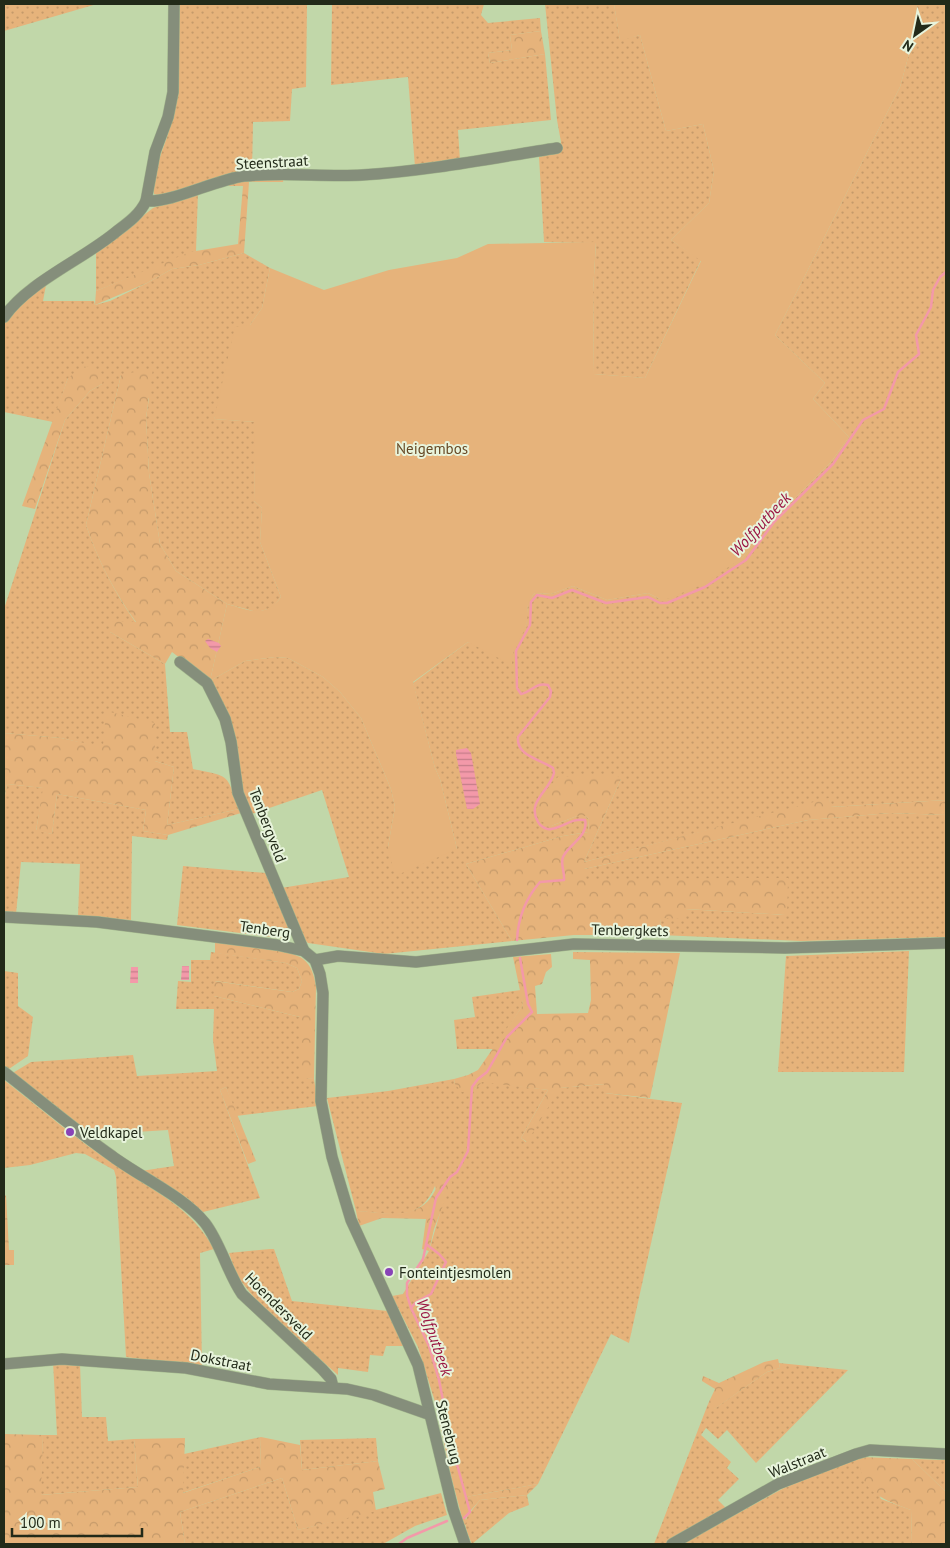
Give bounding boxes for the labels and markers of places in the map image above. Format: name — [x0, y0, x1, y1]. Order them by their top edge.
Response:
place label: Veldkapel — [79, 1123, 143, 1142]
marker: Veldkapel — [64, 1126, 76, 1138]
place label: Fonteintjesmolen — [399, 1263, 511, 1282]
marker: Fonteintjesmolen — [383, 1266, 395, 1278]

